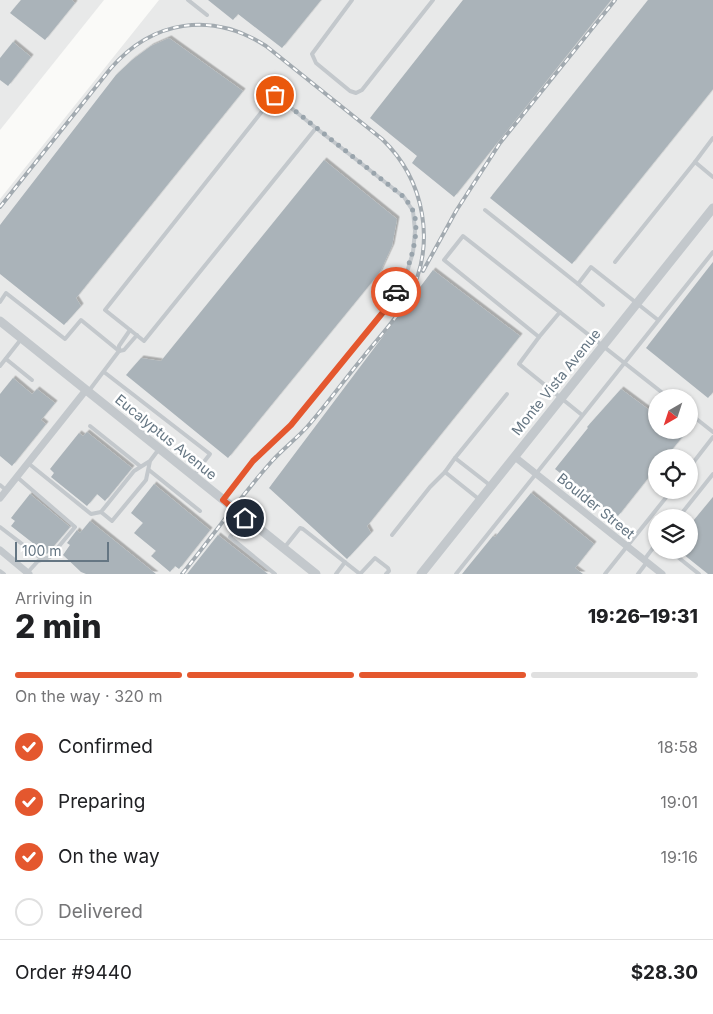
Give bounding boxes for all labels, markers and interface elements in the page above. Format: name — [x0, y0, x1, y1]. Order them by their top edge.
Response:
pin — [254, 74, 296, 116]
icon: bag — [261, 81, 289, 109]
courier — [371, 267, 421, 317]
icon: car — [382, 278, 410, 306]
street label: Monte Vista Avenue — [507, 325, 604, 438]
north arrow — [648, 389, 698, 439]
map controls — [648, 389, 698, 559]
street label: Eucalyptus Avenue — [112, 390, 221, 483]
button: locate — [648, 449, 698, 499]
street label: Boulder Street — [554, 469, 639, 542]
pin — [224, 497, 266, 539]
icon: home — [231, 504, 259, 532]
button: layers — [648, 509, 698, 559]
scale bar — [15, 539, 109, 562]
text: 100 m — [22, 542, 62, 559]
text: Arriving in — [15, 588, 92, 608]
text: 19:26–19:31 — [588, 605, 698, 628]
text: 2 min — [15, 607, 101, 646]
text: On the way · 320 m — [15, 686, 162, 706]
icon: check — [15, 733, 43, 761]
text: Confirmed — [58, 735, 153, 758]
text: 18:58 — [657, 737, 698, 757]
icon: check — [15, 788, 43, 816]
text: Preparing — [58, 790, 145, 813]
text: 19:01 — [660, 792, 698, 812]
icon: check — [15, 843, 43, 871]
text: On the way — [58, 845, 160, 868]
text: 19:16 — [661, 847, 698, 867]
text: Delivered — [58, 900, 143, 923]
text: Order #9440 — [15, 961, 132, 984]
text: $28.30 — [631, 961, 698, 984]

